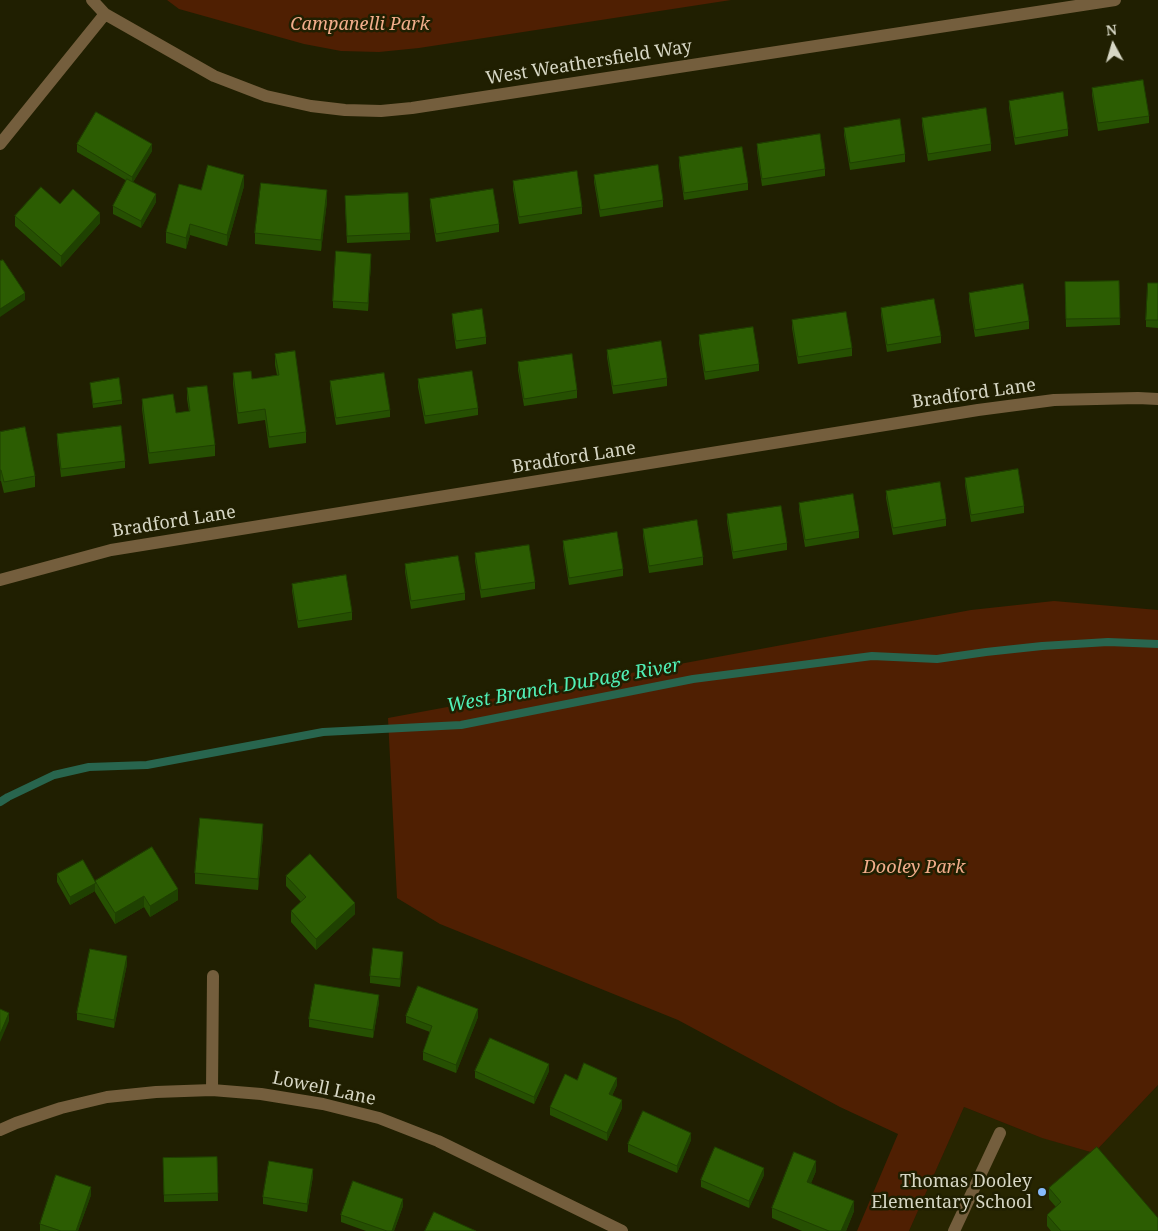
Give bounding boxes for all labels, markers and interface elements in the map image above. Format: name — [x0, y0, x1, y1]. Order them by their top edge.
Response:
park label: Campanelli Park — [290, 14, 430, 36]
north arrow — [1088, 20, 1138, 70]
text: N — [1105, 20, 1118, 40]
street label: West Weathersfield Way — [484, 36, 694, 90]
street label: Bradford Lane — [911, 375, 1037, 413]
street label: Bradford Lane — [511, 438, 637, 478]
street label: Bradford Lane — [111, 502, 237, 542]
water label: West Branch DuPage River — [445, 654, 683, 718]
park label: Dooley Park — [863, 857, 965, 879]
street label: Lowell Lane — [270, 1068, 378, 1110]
place label: Thomas Dooley Elementary School — [871, 1171, 1032, 1214]
marker: Thomas Dooley Elementary School — [1036, 1186, 1048, 1198]

